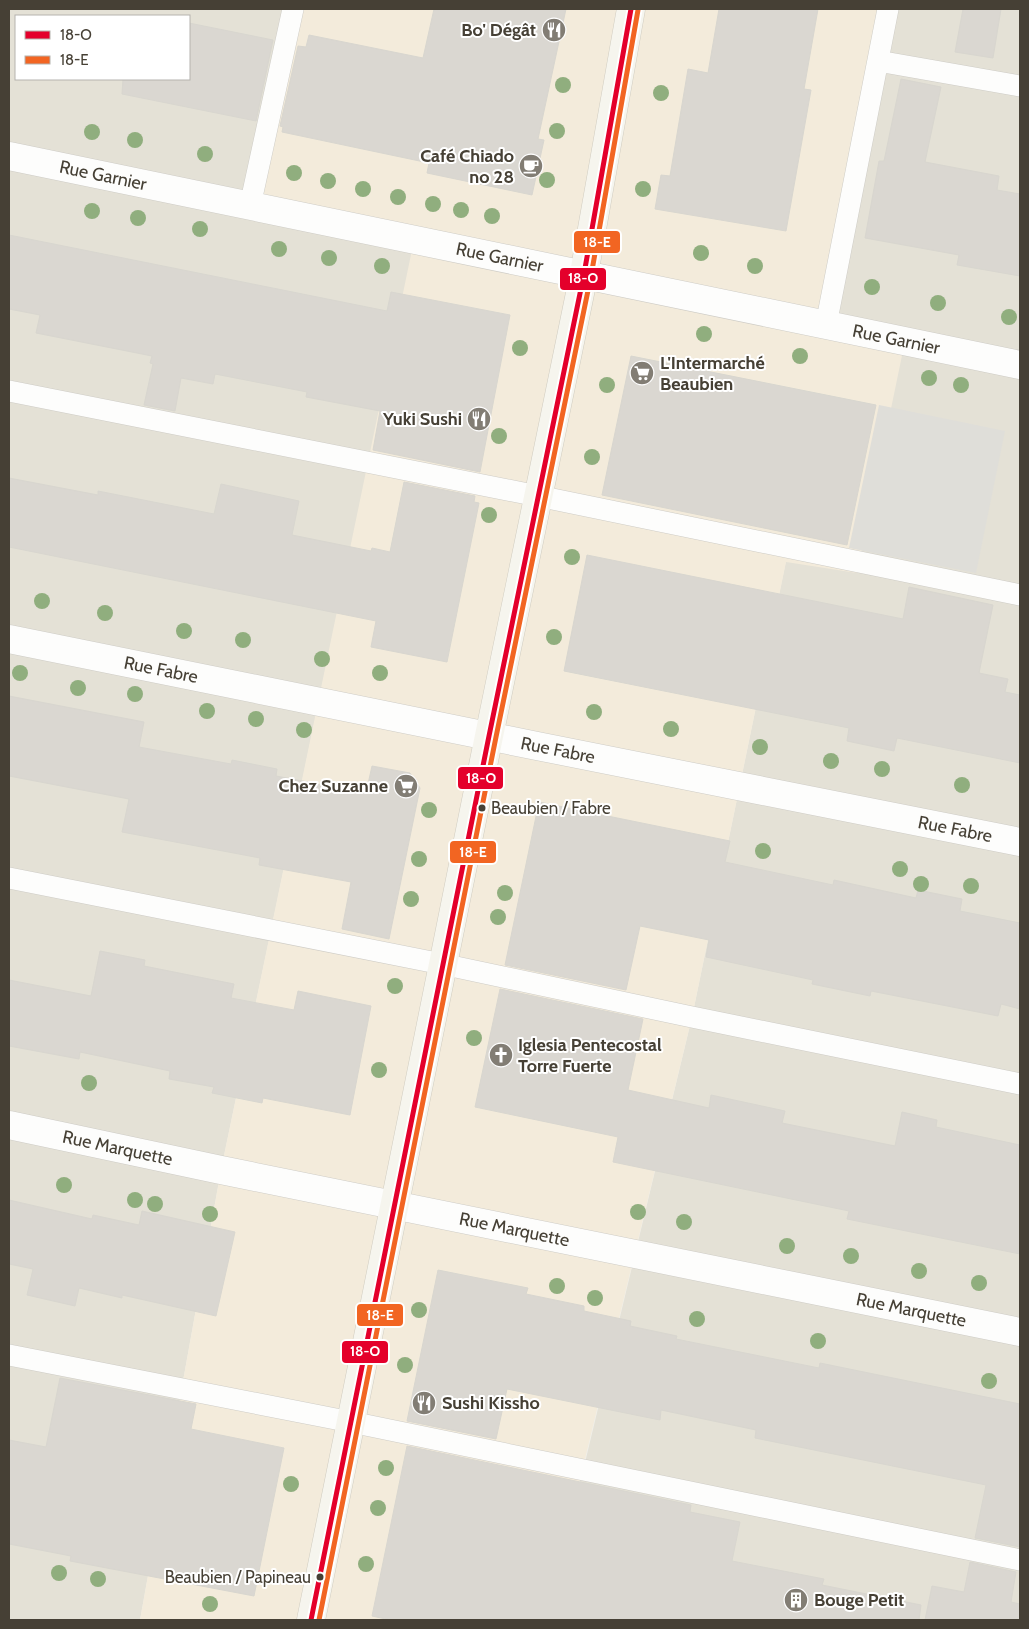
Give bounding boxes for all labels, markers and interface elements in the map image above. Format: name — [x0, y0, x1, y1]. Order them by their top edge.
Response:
legend — [15, 15, 190, 80]
restaurant icon: Bo' Dégât — [541, 17, 567, 43]
place label: Bo' Dégât — [461, 19, 536, 41]
text: 18-O — [60, 26, 92, 44]
text: 18-E — [60, 51, 89, 69]
place label: Café Chiado no 28 — [420, 145, 514, 188]
cafe icon: Café Chiado no 28 — [518, 153, 544, 179]
street label: Rue Garnier — [57, 156, 149, 195]
line badge: 18-E — [573, 230, 621, 254]
text: 18-E — [583, 233, 611, 251]
street label: Rue Garnier — [454, 238, 546, 277]
line badge: 18-O — [559, 267, 607, 291]
text: 18-O — [568, 269, 598, 287]
street label: Rue Garnier — [851, 320, 942, 359]
place label: L'Intermarché Beaubien — [660, 352, 765, 395]
supermarket icon: L'Intermarché Beaubien — [629, 360, 655, 386]
restaurant icon: Yuki Sushi — [466, 406, 492, 432]
place label: Yuki Sushi — [382, 408, 462, 430]
street label: Rue Fabre — [122, 652, 200, 688]
street label: Rue Fabre — [519, 732, 597, 768]
line badge: 18-O — [457, 766, 504, 790]
text: 18-O — [466, 769, 496, 787]
supermarket icon: Chez Suzanne — [393, 773, 419, 799]
place label: Chez Suzanne — [278, 775, 388, 797]
place label: Beaubien / Fabre — [491, 798, 611, 818]
marker: Beaubien / Fabre — [477, 803, 487, 813]
street label: Rue Fabre — [916, 811, 994, 847]
line badge: 18-E — [449, 840, 497, 864]
text: 18-E — [459, 843, 487, 861]
place label: Iglesia Pentecostal Torre Fuerte — [518, 1034, 662, 1077]
church icon: Iglesia Pentecostal Torre Fuerte — [488, 1042, 514, 1068]
street label: Rue Marquette — [61, 1126, 175, 1170]
street label: Rue Marquette — [457, 1208, 571, 1251]
street label: Rue Marquette — [854, 1288, 968, 1332]
line badge: 18-E — [356, 1303, 404, 1327]
text: 18-E — [366, 1306, 394, 1324]
line badge: 18-O — [341, 1340, 389, 1364]
text: 18-O — [350, 1342, 380, 1360]
restaurant icon: Sushi Kissho — [411, 1390, 437, 1416]
place label: Sushi Kissho — [442, 1392, 540, 1414]
place label: Beaubien / Papineau — [165, 1567, 311, 1587]
marker: Beaubien / Papineau — [315, 1572, 325, 1582]
building icon: Bouge Petit — [783, 1587, 809, 1613]
place label: Bouge Petit — [814, 1589, 904, 1611]

